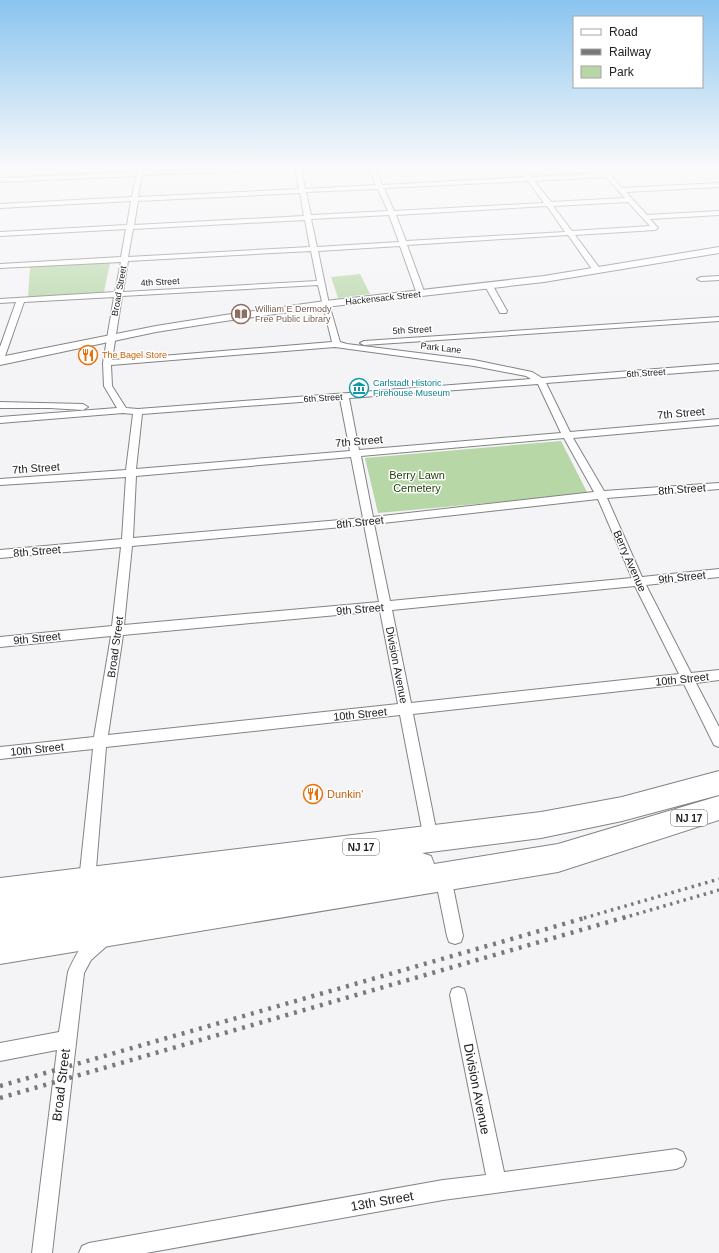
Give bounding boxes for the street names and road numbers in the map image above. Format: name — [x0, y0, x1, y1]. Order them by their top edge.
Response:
street label: Broad Street — [110, 265, 128, 317]
street label: 4th Street — [140, 276, 180, 288]
street label: Hackensack Street — [345, 289, 422, 307]
street label: 5th Street — [392, 324, 432, 336]
street label: Park Lane — [420, 341, 462, 355]
street label: 6th Street — [626, 367, 666, 379]
street label: 6th Street — [303, 392, 343, 404]
street label: 7th Street — [657, 405, 705, 421]
street label: 7th Street — [335, 433, 383, 449]
street label: 7th Street — [12, 460, 60, 476]
street label: 8th Street — [658, 481, 706, 497]
street label: 8th Street — [336, 514, 384, 530]
street label: Berry Avenue — [611, 528, 649, 594]
street label: 8th Street — [13, 543, 61, 559]
street label: 9th Street — [658, 569, 706, 585]
street label: 9th Street — [336, 601, 384, 617]
street label: Broad Street — [105, 616, 125, 678]
street label: Division Avenue — [384, 626, 410, 704]
street label: 9th Street — [13, 630, 61, 646]
street label: 10th Street — [655, 670, 709, 688]
street label: 10th Street — [333, 705, 387, 723]
street label: 10th Street — [10, 740, 64, 758]
road number: NJ 17 — [671, 810, 707, 826]
road number: NJ 17 — [343, 839, 379, 855]
street label: Division Avenue — [461, 1042, 493, 1136]
street label: Broad Street — [49, 1047, 73, 1122]
street label: 13th Street — [349, 1188, 415, 1214]

